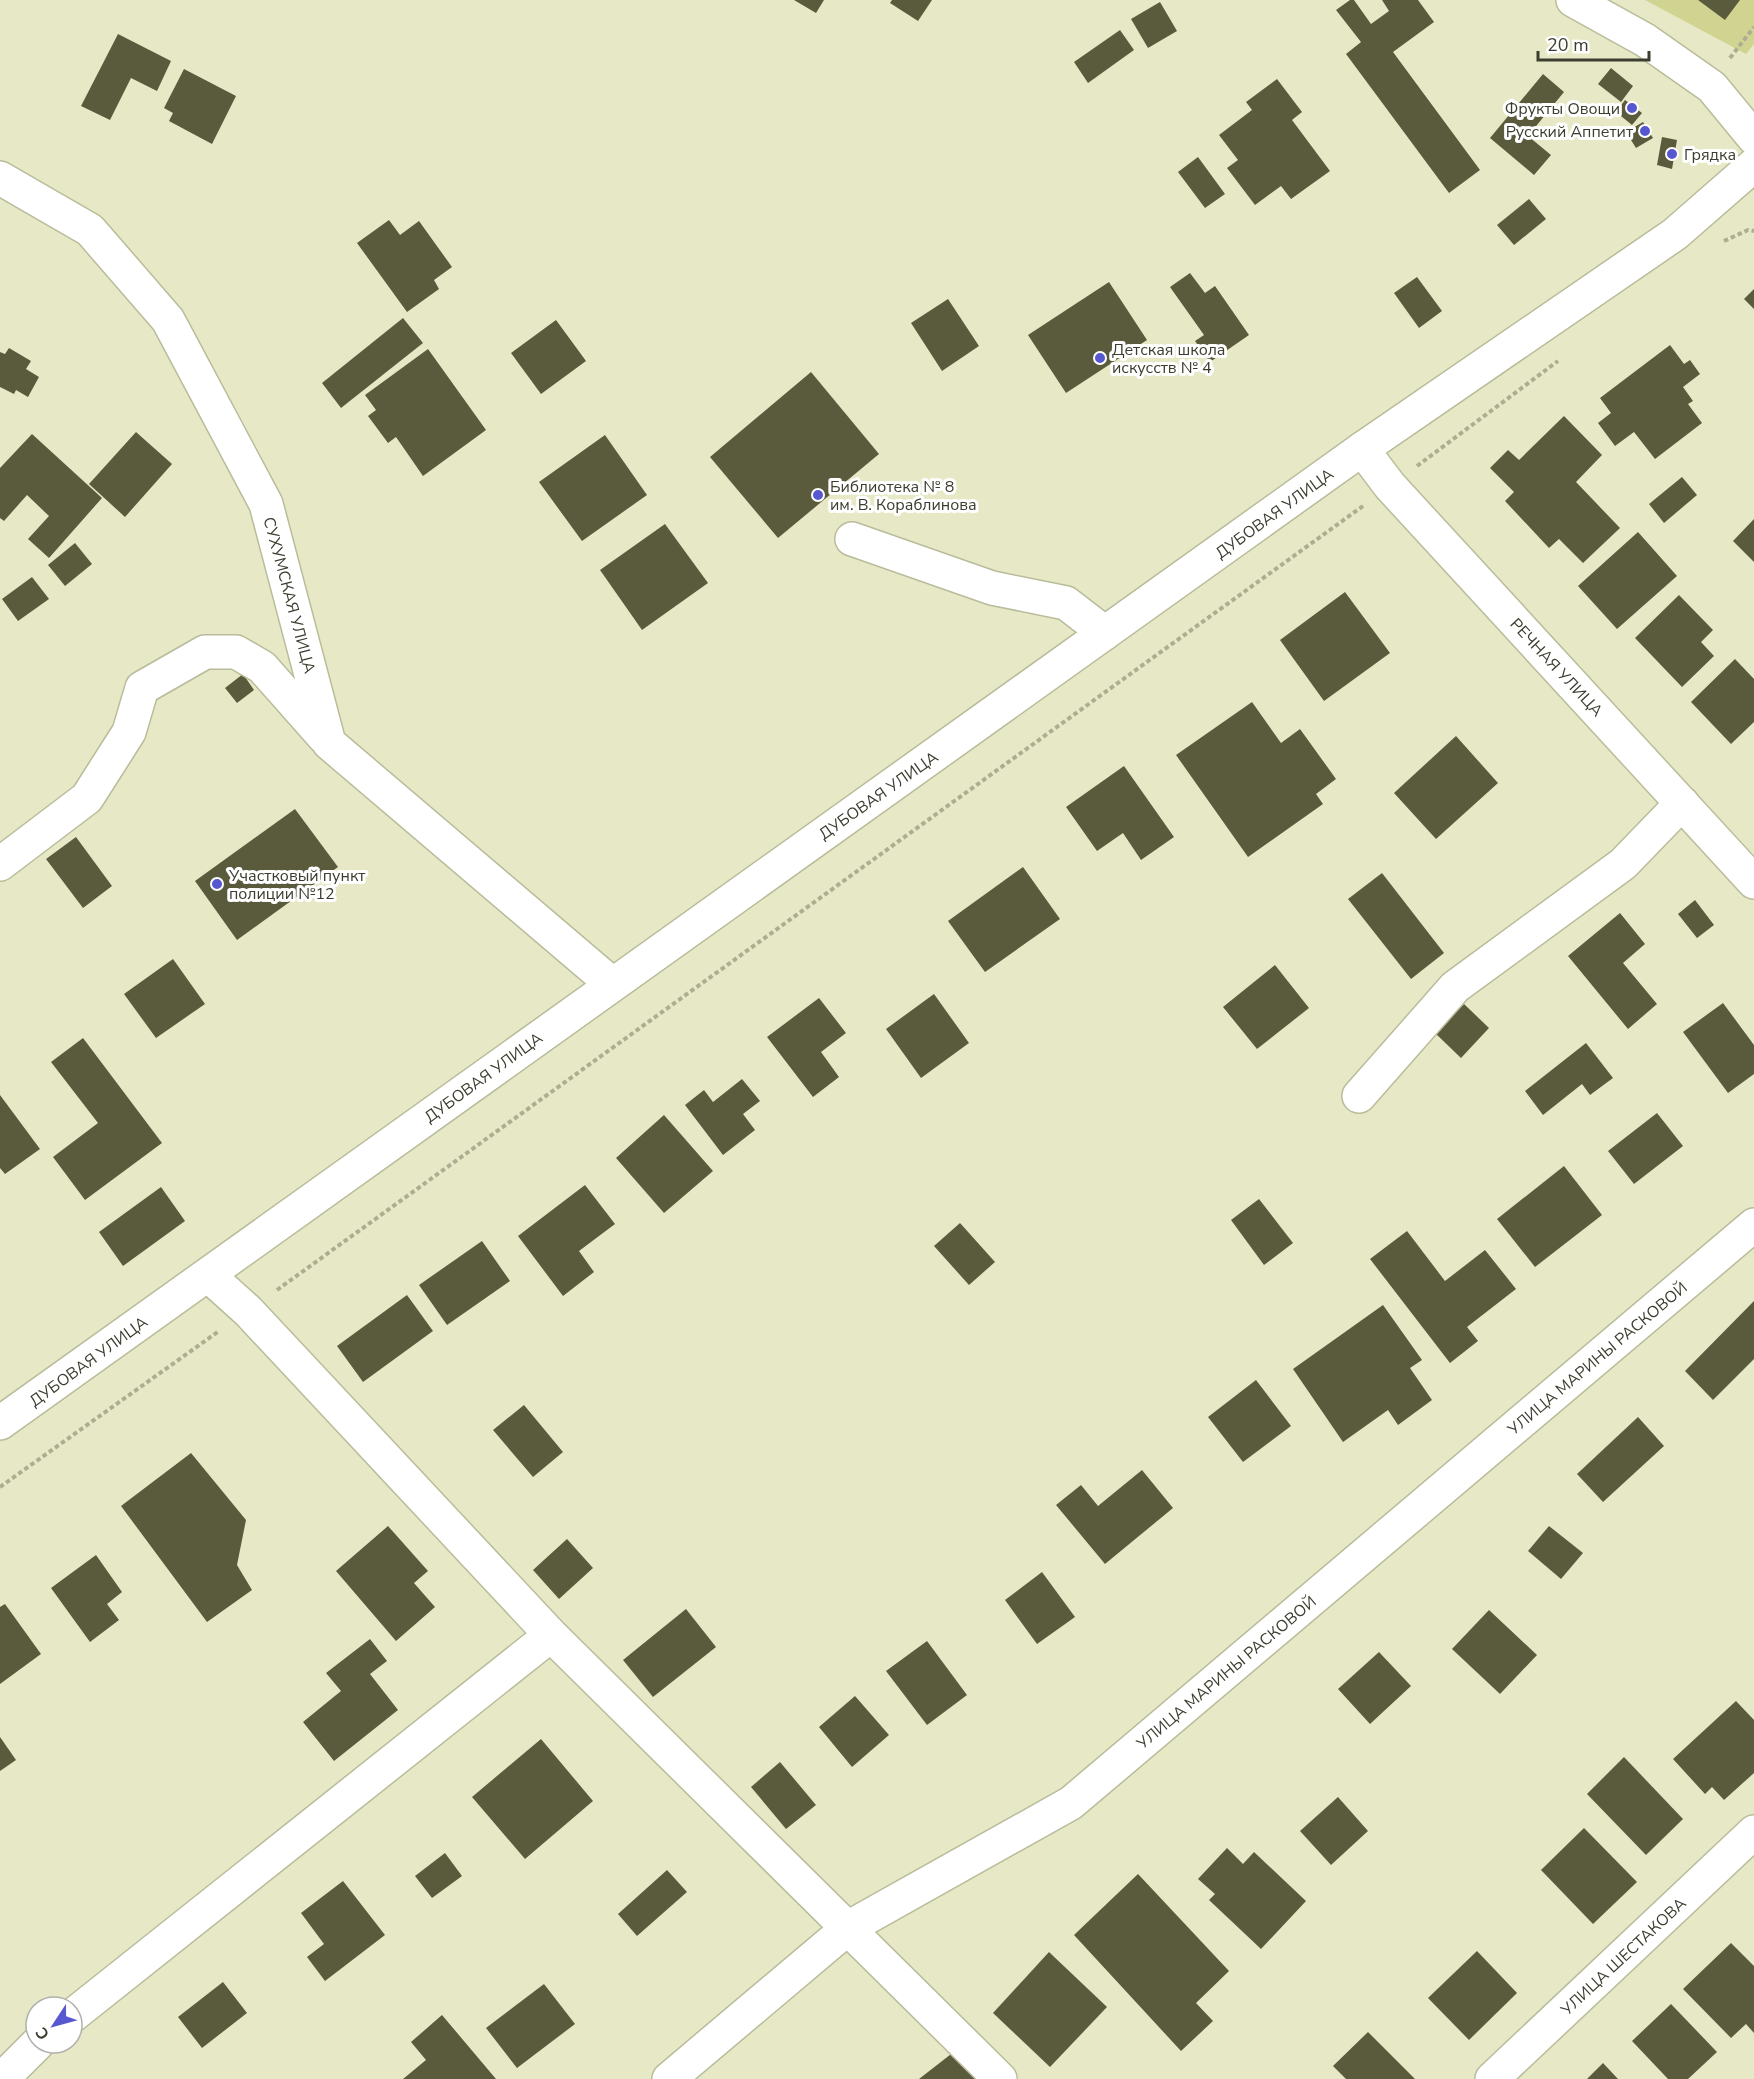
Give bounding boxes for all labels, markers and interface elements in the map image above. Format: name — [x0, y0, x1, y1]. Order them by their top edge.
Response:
scale bar — [1538, 24, 1649, 62]
text: 20 m — [1547, 33, 1589, 57]
place label: Фрукты Овощи — [1505, 98, 1620, 120]
marker: Фрукты Овощи — [1625, 101, 1639, 115]
place label: Русский Аппетит — [1506, 121, 1634, 143]
marker: Русский Аппетит — [1638, 124, 1652, 138]
place label: Грядка — [1684, 144, 1736, 166]
marker: Грядка — [1665, 147, 1679, 161]
place label: Детская школа искусств № 4 — [1112, 339, 1225, 379]
marker: Детская школа искусств № 4 — [1093, 351, 1107, 365]
street label: ДУБОВАЯ УЛИЦА — [1211, 463, 1338, 564]
place label: Библиотека № 8 им. В. Кораблинова — [830, 476, 977, 516]
marker: Библиотека № 8 им. В. Кораблинова — [811, 488, 825, 502]
street label: СУХУМСКАЯ УЛИЦА — [258, 515, 321, 676]
street label: РЕЧНАЯ УЛИЦА — [1505, 614, 1608, 722]
street label: ДУБОВАЯ УЛИЦА — [815, 746, 943, 845]
place label: Участковый пункт полиции №12 — [228, 865, 366, 905]
marker: Участковый пункт полиции №12 — [210, 877, 224, 891]
street label: ДУБОВАЯ УЛИЦА — [420, 1027, 547, 1128]
street label: УЛИЦА МАРИНЫ РАСКОВОЙ — [1502, 1277, 1692, 1441]
street label: ДУБОВАЯ УЛИЦА — [25, 1311, 152, 1412]
street label: УЛИЦА МАРИНЫ РАСКОВОЙ — [1131, 1591, 1321, 1755]
street label: УЛИЦА ШЕСТАКОВА — [1556, 1893, 1691, 2021]
north arrow — [24, 1995, 84, 2055]
text: С — [31, 2022, 55, 2044]

